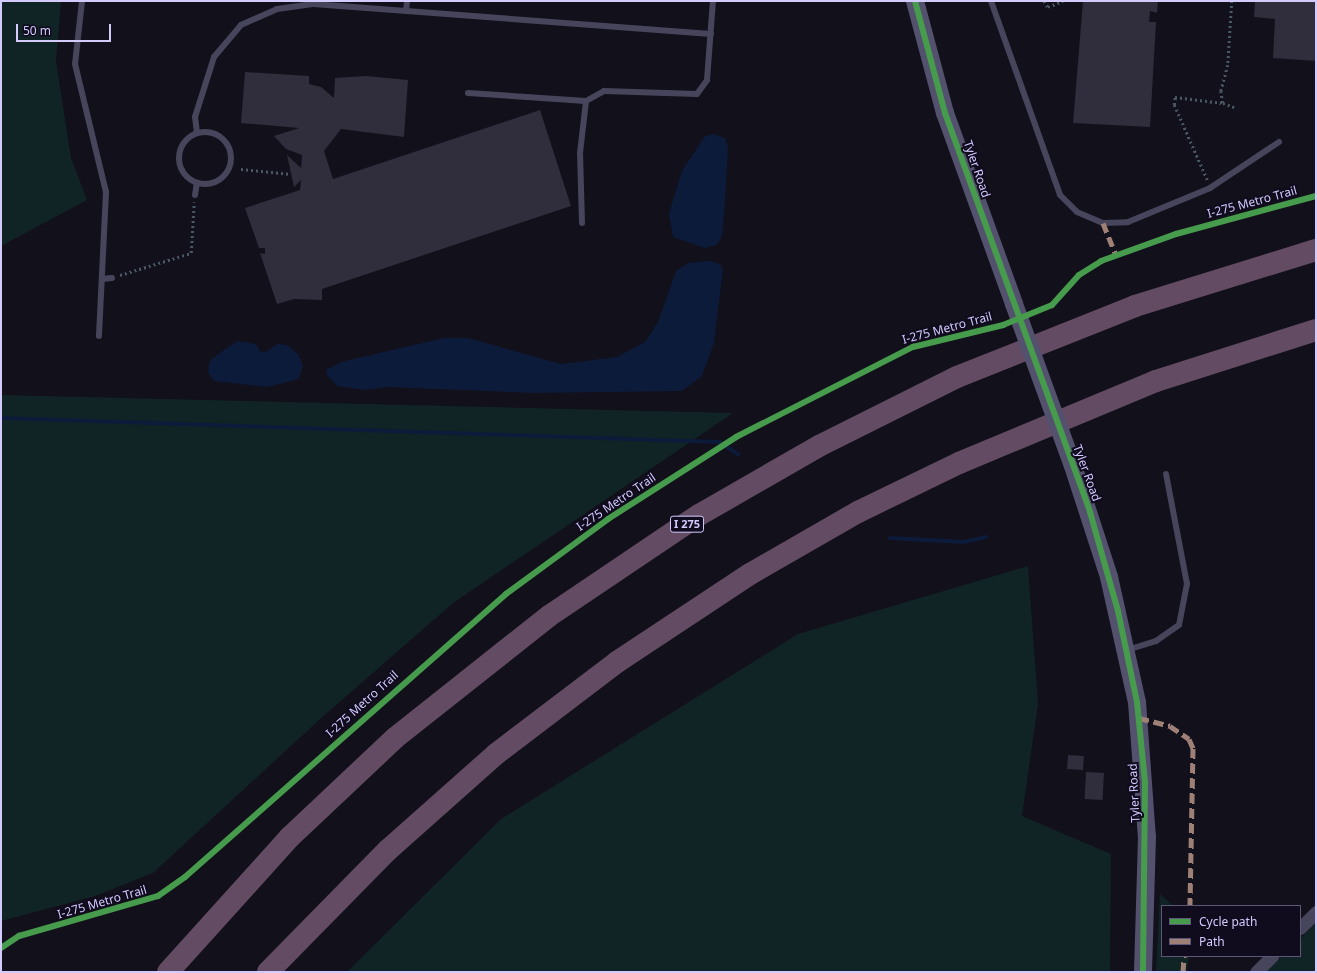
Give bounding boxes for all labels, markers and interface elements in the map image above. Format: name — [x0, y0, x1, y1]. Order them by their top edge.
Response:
scale bar — [18, 16, 113, 42]
text: 50 m — [23, 22, 51, 39]
street label: Tyler Road — [961, 139, 993, 199]
street label: I-275 Metro Trail — [1205, 183, 1299, 221]
street label: I-275 Metro Trail — [900, 309, 994, 347]
street label: Tyler Road — [1070, 443, 1104, 503]
street label: I-275 Metro Trail — [574, 470, 658, 534]
road number: I 275 — [669, 515, 705, 533]
street label: I-275 Metro Trail — [323, 668, 401, 740]
street label: Tyler Road — [1125, 763, 1143, 823]
street label: I-275 Metro Trail — [56, 882, 148, 922]
legend — [1161, 905, 1301, 957]
text: Cycle path — [1199, 913, 1257, 930]
text: Path — [1199, 933, 1225, 950]

